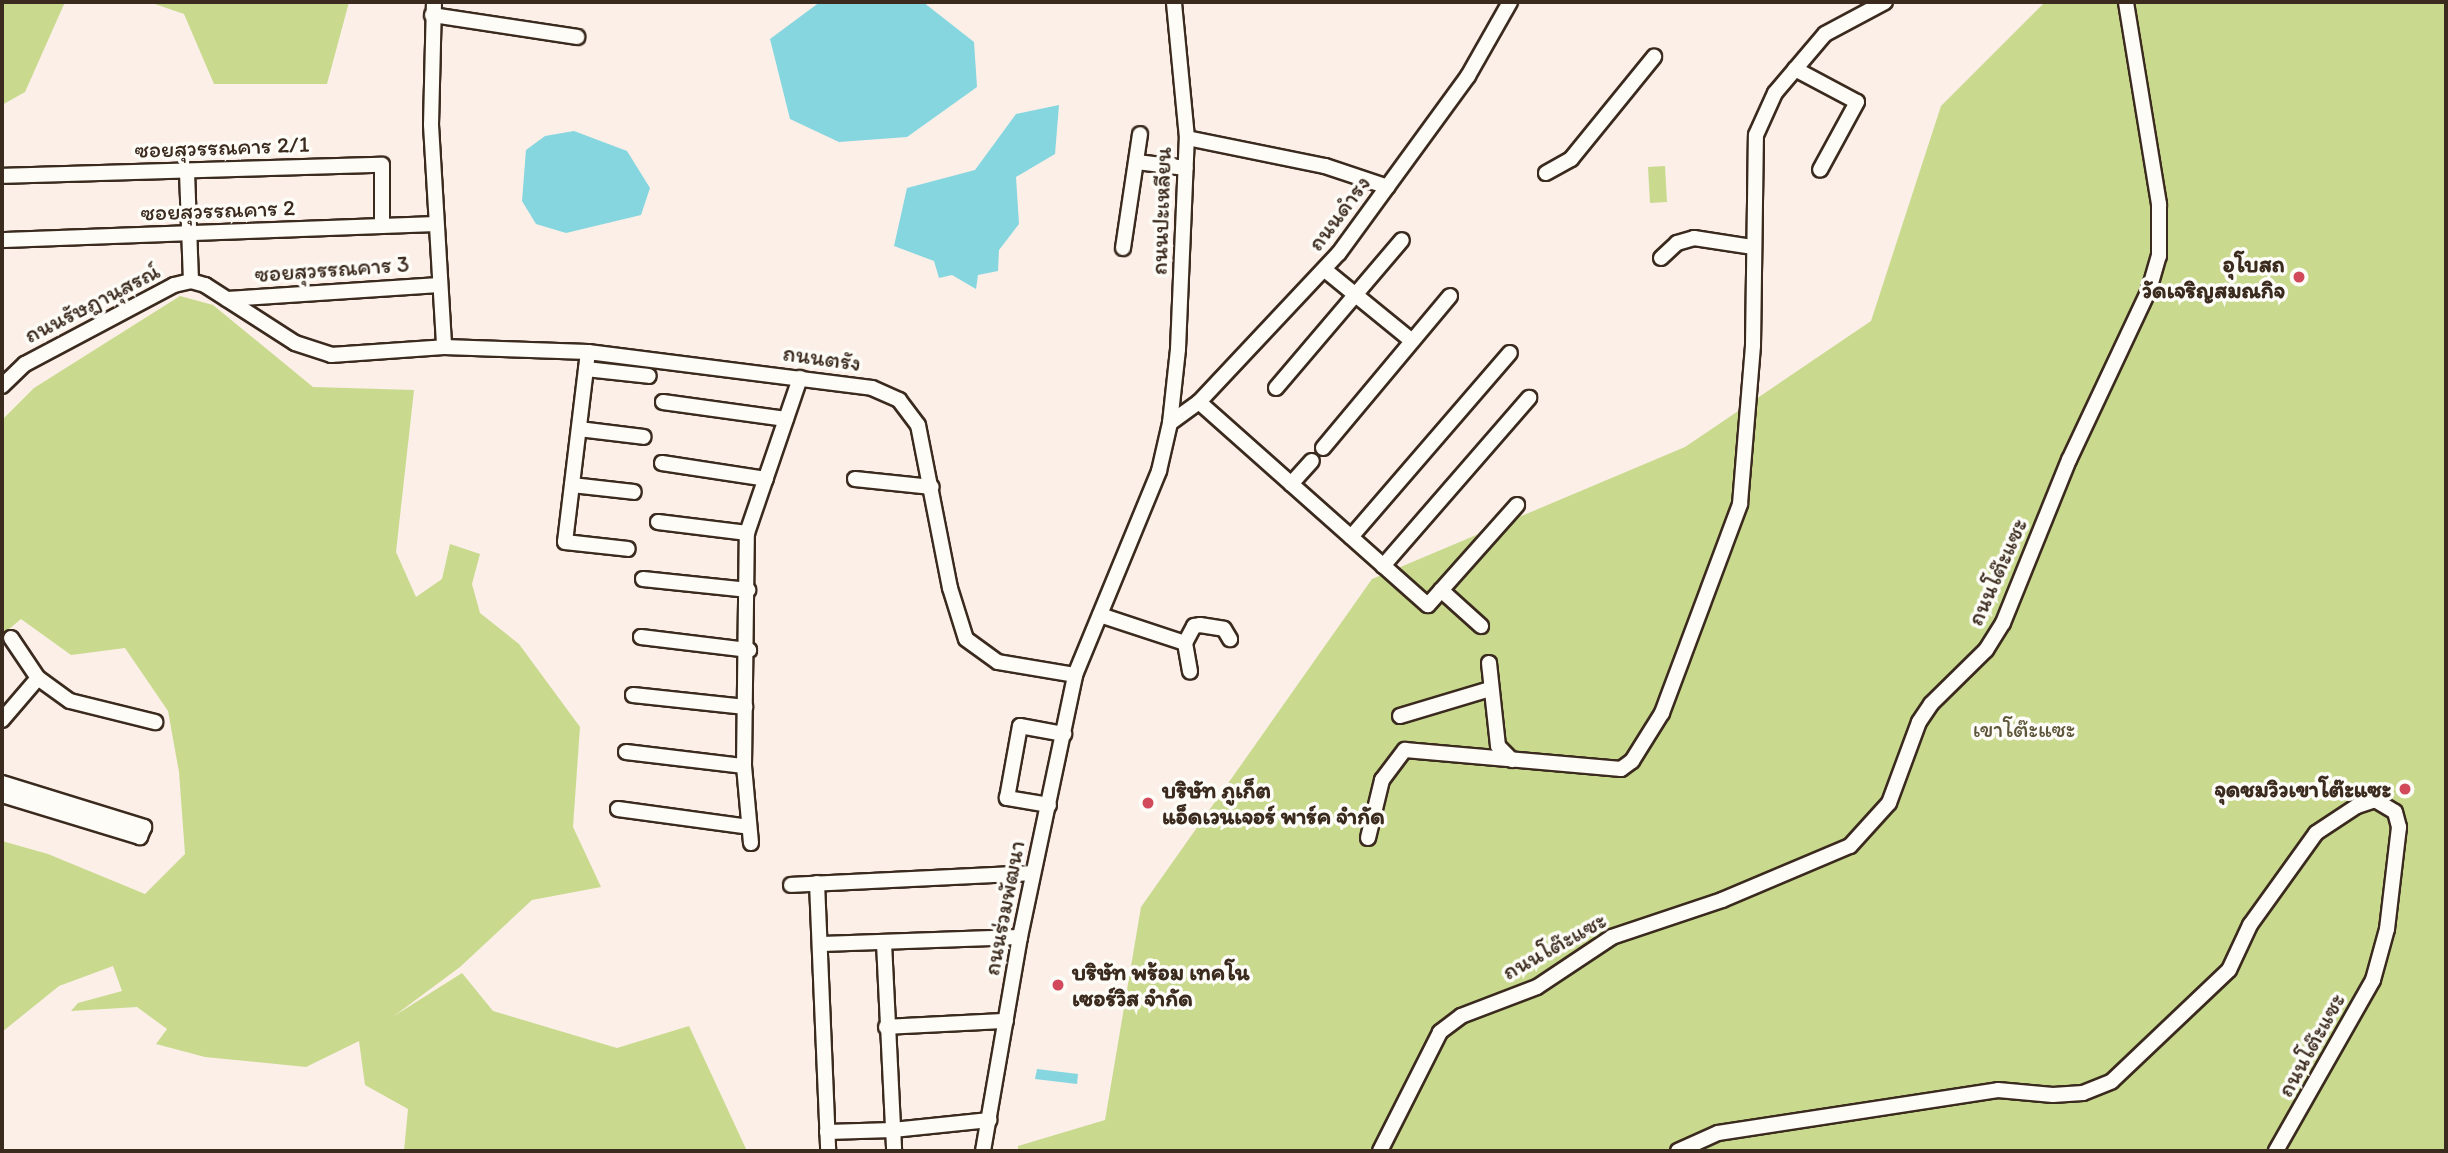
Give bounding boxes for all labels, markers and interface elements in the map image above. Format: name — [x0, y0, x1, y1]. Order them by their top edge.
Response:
street label: ซอยสุวรรณคาร 2/1 — [134, 130, 310, 164]
street label: ถนนปะเหลียน — [1145, 146, 1177, 276]
street label: ถนนดำรง — [1302, 170, 1376, 256]
street label: ซอยสุวรรณคาร 2 — [140, 194, 296, 226]
street label: ซอยสุวรรณคาร 3 — [254, 250, 410, 288]
place label: อุโบสถ วัดเจริญสมณกิจ — [2142, 250, 2285, 304]
street label: ถนนรัษฎานุสรณ์ — [20, 257, 164, 349]
marker: อุโบสถ วัดเจริญสมณกิจ — [2291, 269, 2307, 285]
street label: ถนนตรัง — [781, 339, 863, 377]
street label: ถนนโต๊ะแซะ — [1961, 514, 2033, 630]
park label: เขาโต๊ะแซะ — [1973, 715, 2075, 743]
place label: จุดชมวิวเขาโต๊ะแซะ — [2215, 775, 2391, 803]
place label: บริษัท ภูเก็ต แอ็ดเวนเจอร์ พาร์ค จำกัด — [1162, 776, 1385, 830]
marker: จุดชมวิวเขาโต๊ะแซะ — [2397, 781, 2413, 797]
marker: บริษัท ภูเก็ต แอ็ดเวนเจอร์ พาร์ค จำกัด — [1140, 795, 1156, 811]
street label: ถนนร่วมพัฒนา — [977, 838, 1031, 978]
street label: ถนนโต๊ะแซะ — [1497, 906, 1611, 986]
place label: บริษัท พร้อม เทคโน เซอร์วิส จำกัด — [1072, 958, 1249, 1012]
marker: บริษัท พร้อม เทคโน เซอร์วิส จำกัด — [1050, 977, 1066, 993]
street label: ถนนโต๊ะแซะ — [2271, 988, 2351, 1102]

